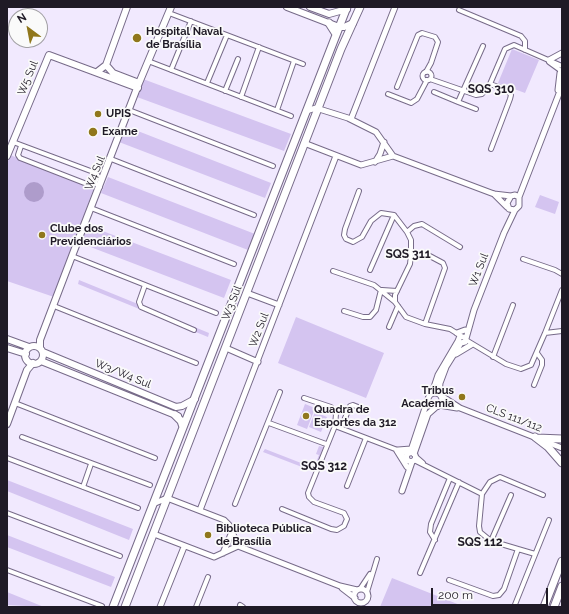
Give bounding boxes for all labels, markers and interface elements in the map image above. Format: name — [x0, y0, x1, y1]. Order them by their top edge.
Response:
north arrow — [8, 8, 48, 48]
text: N — [15, 11, 29, 26]
place label: Hospital Naval de Brasília — [146, 25, 223, 51]
marker: Hospital Naval de Brasília — [131, 32, 143, 44]
street label: W5 Sul — [15, 59, 41, 97]
district label: SQS 310 — [468, 82, 514, 96]
place label: UPIS — [106, 107, 131, 121]
marker: UPIS — [93, 109, 103, 119]
place label: Exame — [102, 125, 138, 139]
marker: Exame — [87, 126, 99, 138]
street label: W4 Sul — [82, 154, 108, 192]
place label: Clube dos Previdenciários — [50, 222, 131, 248]
marker: Clube dos Previdenciários — [37, 230, 47, 240]
district label: SQS 311 — [385, 247, 431, 261]
street label: W1 Sul — [467, 251, 491, 289]
street label: W3 Sul — [219, 284, 245, 322]
street label: W2 Sul — [246, 311, 272, 349]
street label: W3/W4 Sul — [93, 357, 153, 391]
place label: Tribus Academia — [401, 384, 454, 410]
marker: Tribus Academia — [457, 392, 467, 402]
street label: CLS 111/112 — [484, 401, 544, 435]
place label: Quadra de Esportes da 312 — [314, 403, 397, 429]
marker: Quadra de Esportes da 312 — [301, 411, 311, 421]
district label: SQS 312 — [301, 459, 347, 473]
place label: Biblioteca Pública de Brasília — [216, 522, 311, 548]
marker: Biblioteca Pública de Brasília — [203, 530, 213, 540]
district label: SQS 112 — [457, 535, 503, 549]
scale bar — [433, 580, 550, 606]
text: 200 m — [438, 588, 473, 602]

